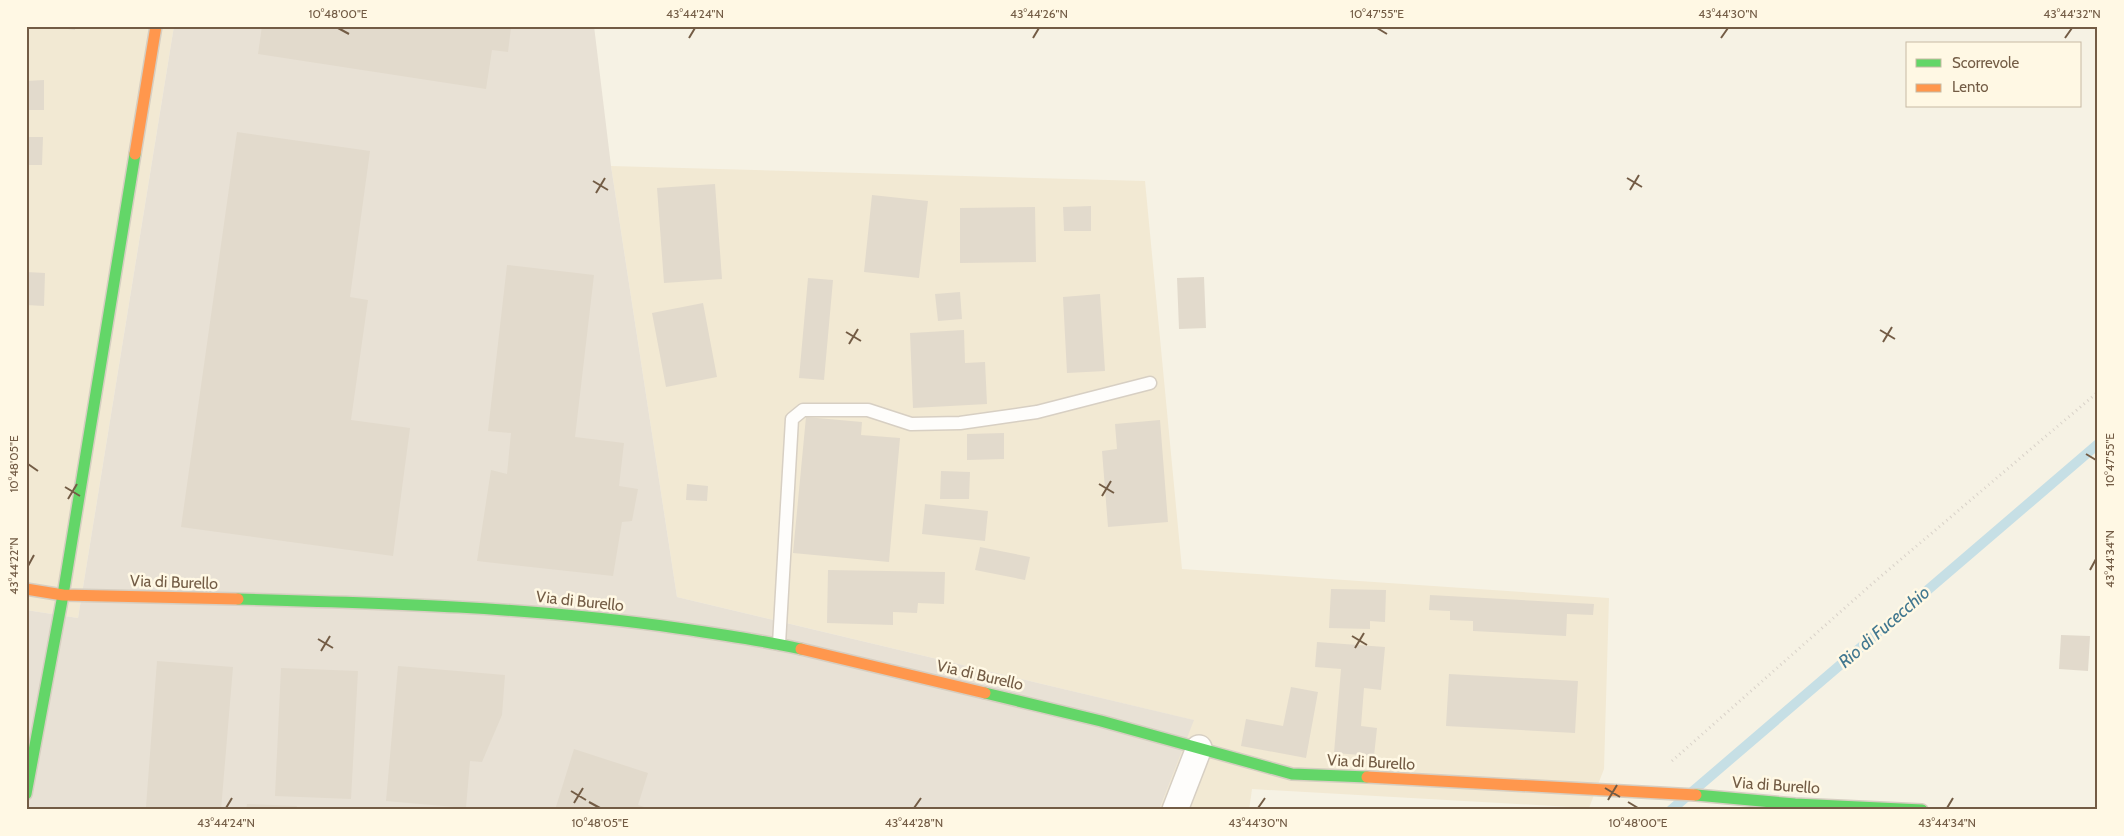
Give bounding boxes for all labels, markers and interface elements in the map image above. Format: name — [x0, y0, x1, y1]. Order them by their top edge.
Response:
text: 10°48'00"E — [309, 6, 368, 21]
text: 43°44'24"N — [666, 6, 724, 21]
text: 43°44'26"N — [1010, 6, 1068, 21]
text: 10°47'55"E — [1350, 6, 1404, 21]
text: 43°44'30"N — [1698, 6, 1758, 21]
text: 43°44'32"N — [2043, 6, 2101, 21]
legend — [1906, 42, 2082, 108]
text: Scorrevole — [1952, 54, 2020, 72]
text: Lento — [1952, 78, 1989, 96]
text: 10°47'55"E — [2102, 433, 2117, 487]
text: 10°48'05"E — [6, 435, 21, 493]
text: 43°44'34"N — [2102, 530, 2117, 588]
text: 43°44'22"N — [6, 537, 21, 595]
street label: Via di Burello — [130, 571, 219, 593]
water label: Rio di Fucecchio — [1834, 581, 1934, 673]
street label: Via di Burello — [535, 587, 625, 615]
street label: Via di Burello — [935, 656, 1025, 694]
street label: Via di Burello — [1326, 750, 1416, 774]
street label: Via di Burello — [1731, 772, 1821, 798]
text: 43°44'24"N — [197, 815, 255, 830]
text: 10°48'05"E — [571, 815, 629, 830]
text: 43°44'28"N — [885, 815, 943, 830]
text: 43°44'30"N — [1228, 815, 1288, 830]
text: 10°48'00"E — [1609, 815, 1668, 830]
text: 43°44'34"N — [1918, 815, 1976, 830]

